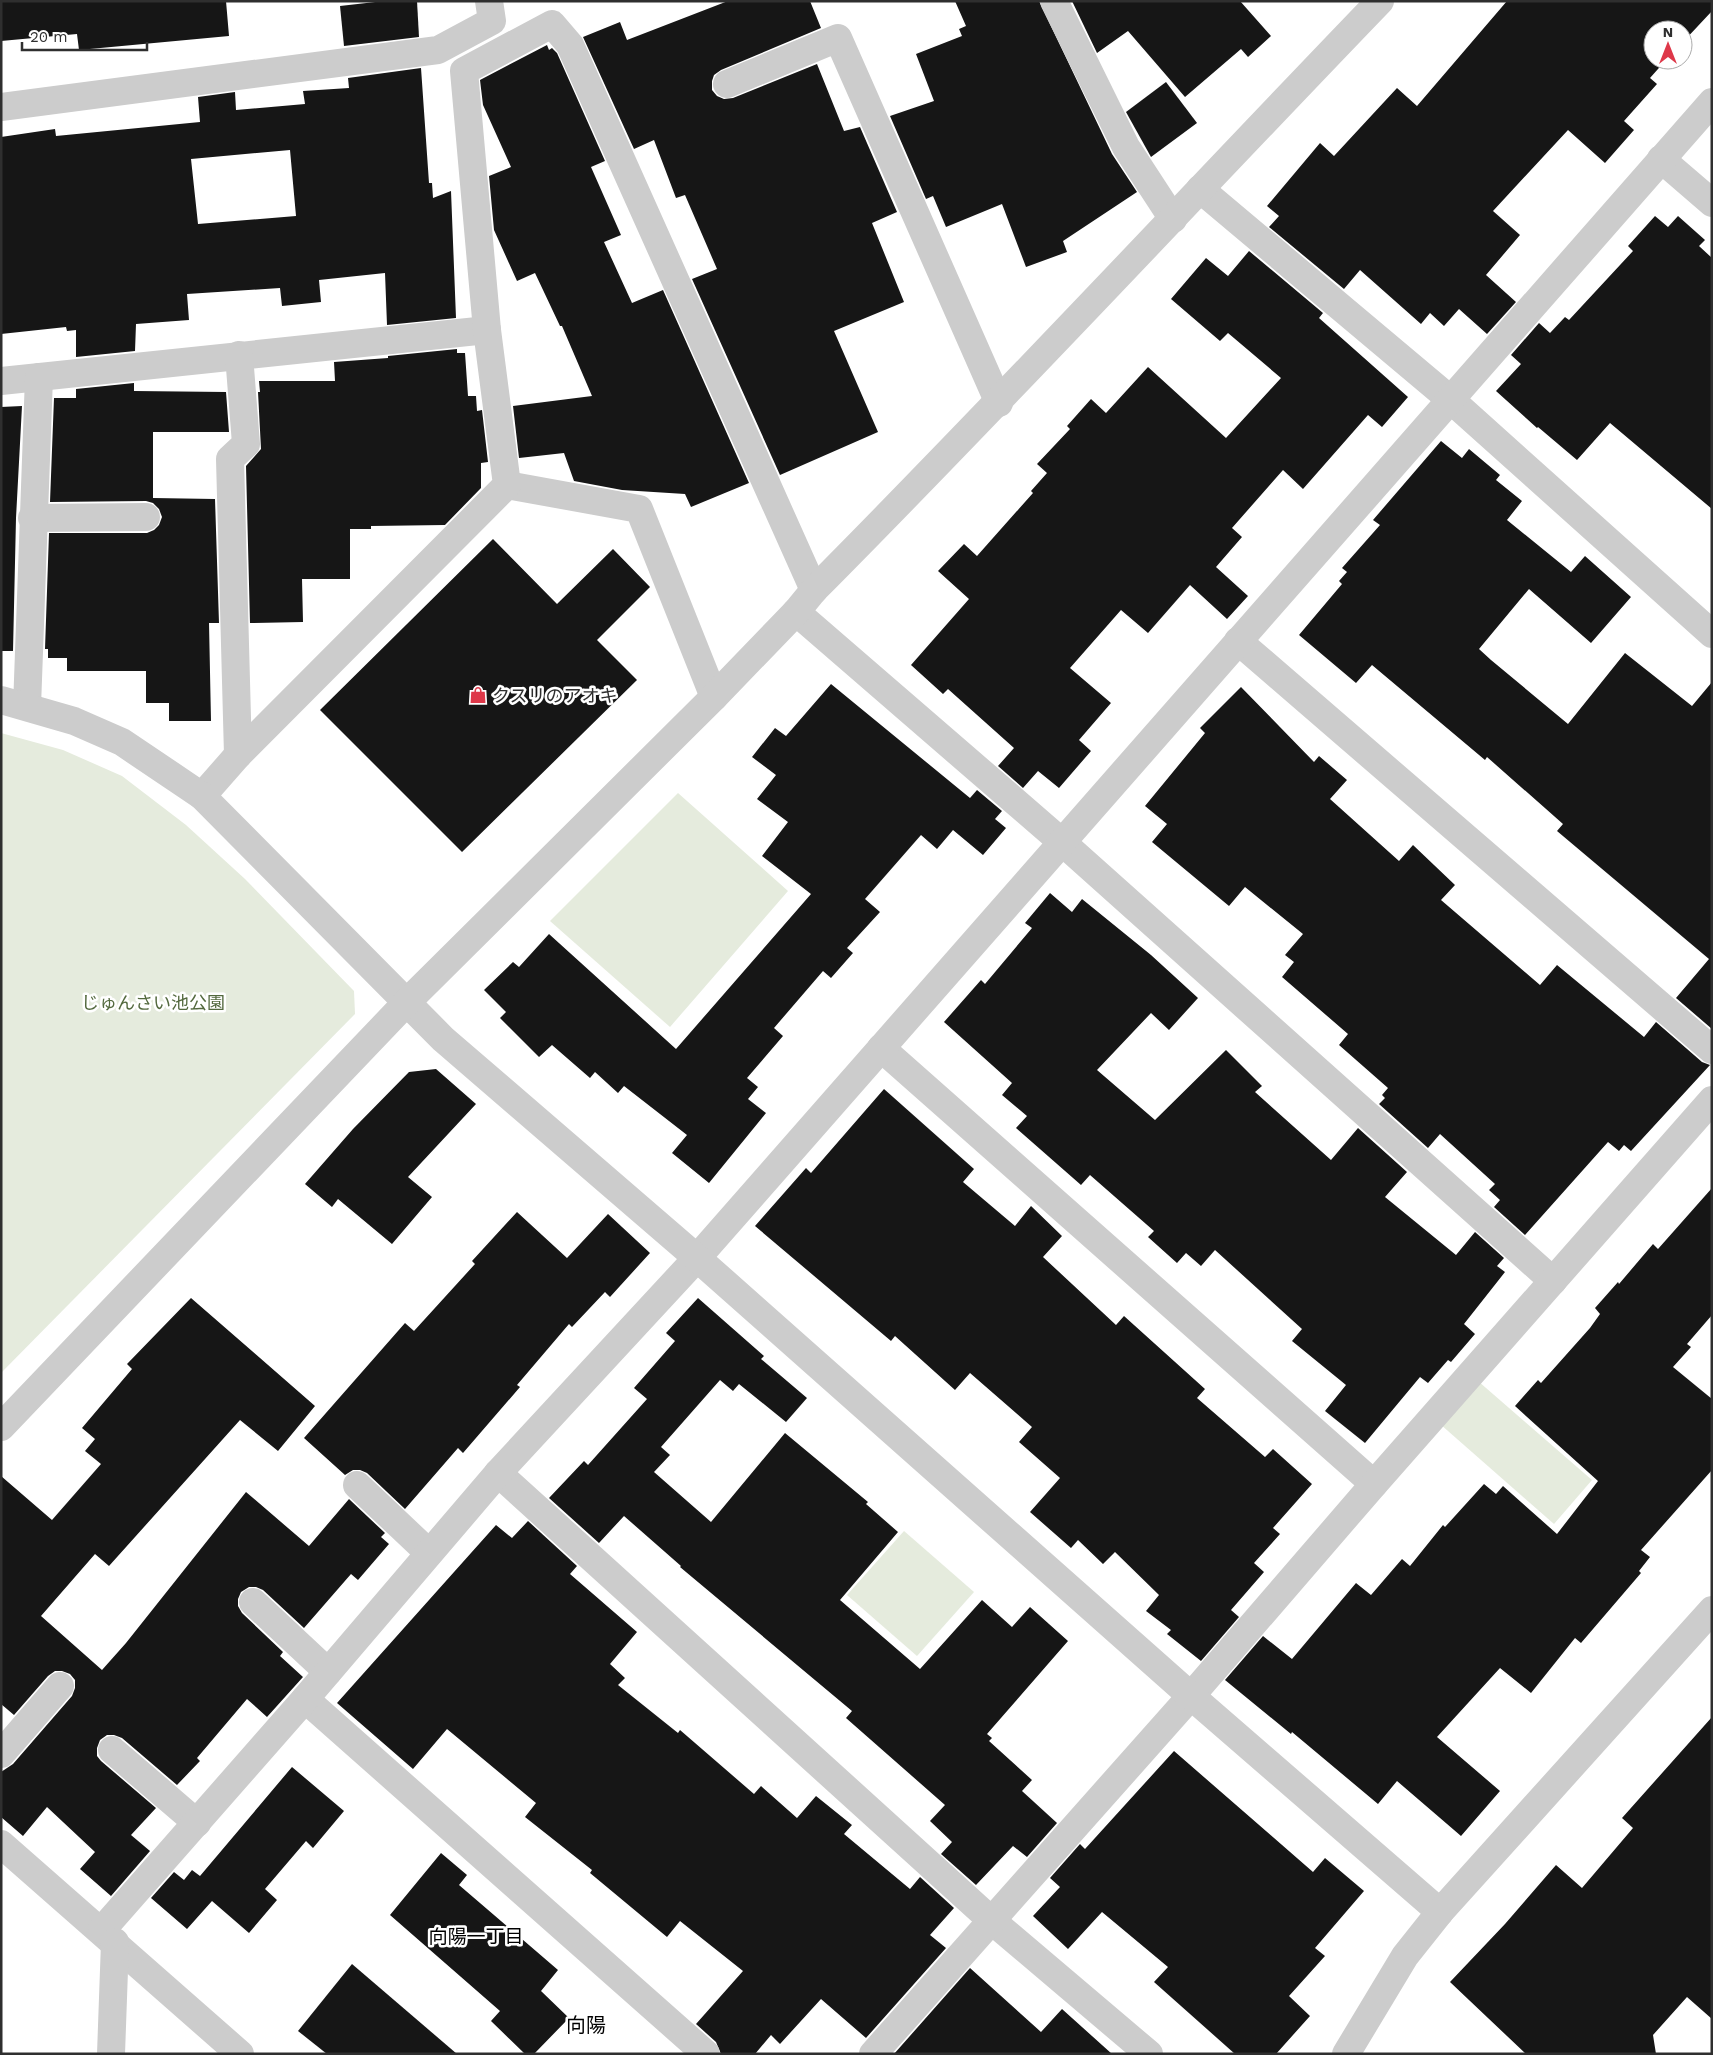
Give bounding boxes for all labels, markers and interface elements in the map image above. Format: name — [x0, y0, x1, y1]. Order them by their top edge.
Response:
scale bar — [22, 20, 148, 52]
north arrow — [1643, 20, 1693, 70]
text: N — [1663, 24, 1673, 40]
text: 20 m — [30, 28, 68, 46]
shop icon: クスリのアオキ — [468, 685, 488, 705]
place label: クスリのアオキ — [492, 685, 617, 706]
park label: じゅんさい池公園 — [81, 992, 225, 1013]
district label: 向陽一丁目 — [428, 1925, 524, 1948]
district label: 向陽 — [566, 2013, 606, 2037]

